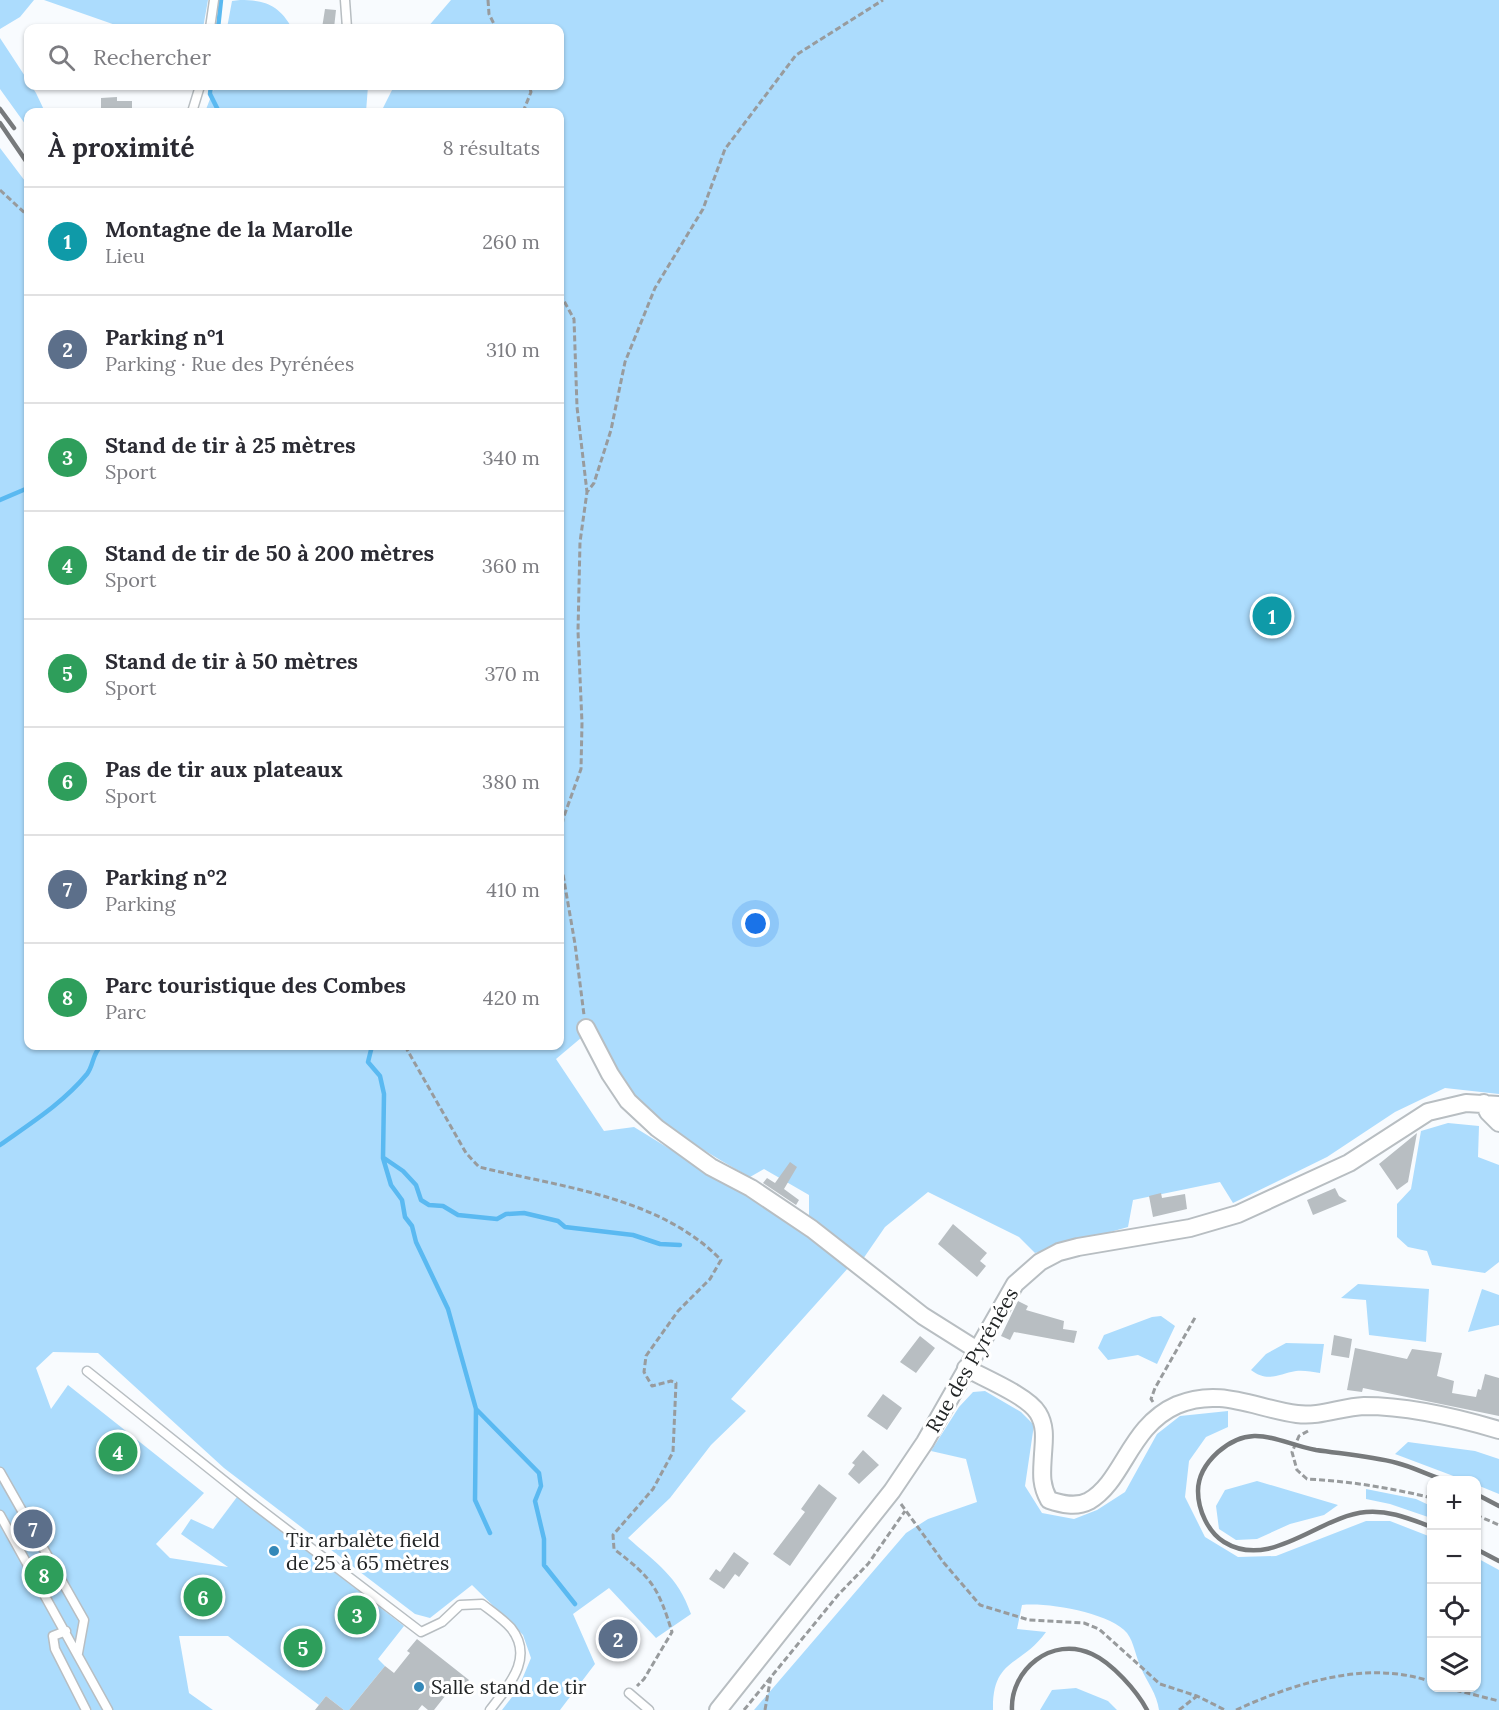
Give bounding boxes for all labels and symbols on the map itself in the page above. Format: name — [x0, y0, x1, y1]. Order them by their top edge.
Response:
pin: 1 — [1252, 594, 1292, 638]
your location — [741, 909, 770, 938]
street label: Rue des Pyrénées — [920, 1283, 1023, 1437]
pin: 4 — [98, 1430, 138, 1474]
pin: 7 — [14, 1506, 52, 1552]
place label: Tir arbalète field de 25 à 65 mètres — [286, 1527, 449, 1575]
marker: Tir arbalète field de 25 à 65 mètres — [267, 1544, 281, 1558]
pin: 8 — [24, 1552, 63, 1598]
pin: 6 — [184, 1574, 222, 1620]
pin: 3 — [338, 1592, 376, 1638]
pin: 2 — [598, 1616, 638, 1662]
pin: 5 — [284, 1626, 322, 1670]
place label: Salle stand de tir — [431, 1674, 587, 1699]
marker: Salle stand de tir — [412, 1680, 426, 1694]

